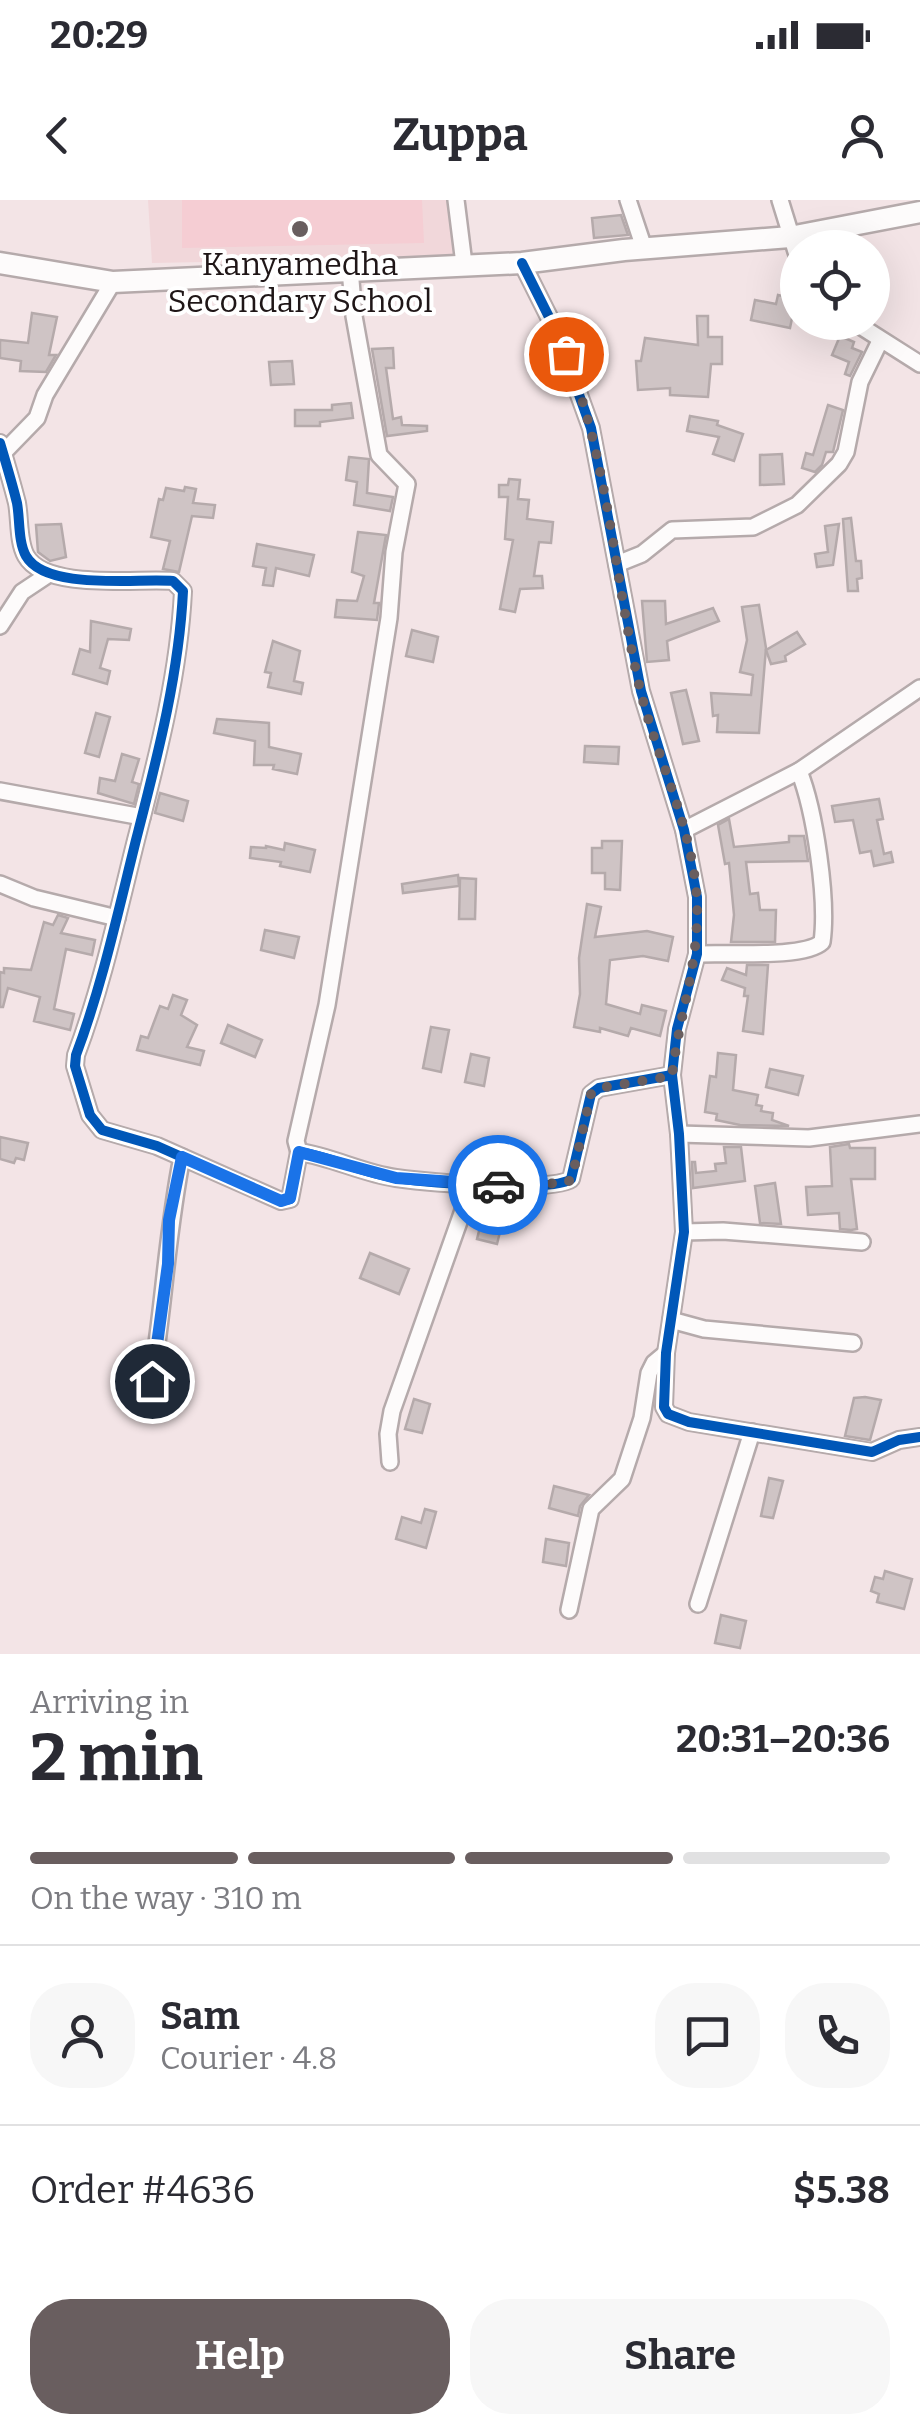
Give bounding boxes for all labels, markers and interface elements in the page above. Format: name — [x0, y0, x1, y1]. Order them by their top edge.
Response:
text: 20:29 — [50, 12, 148, 58]
icon: back — [30, 108, 85, 163]
text: Zuppa — [392, 108, 528, 162]
icon: person — [835, 108, 890, 163]
marker: Kanyamedha Secondary School — [289, 218, 311, 240]
map controls — [780, 230, 890, 340]
button: locate — [780, 230, 890, 340]
place label: Kanyamedha Secondary School — [167, 245, 433, 320]
pin — [524, 312, 609, 397]
icon: bag — [539, 327, 594, 382]
courier — [448, 1135, 548, 1235]
icon: car — [471, 1158, 526, 1213]
pin — [110, 1339, 195, 1424]
icon: home — [125, 1354, 180, 1409]
text: Arriving in — [30, 1683, 189, 1721]
text: 20:31–20:36 — [676, 1716, 890, 1762]
text: 2 min — [30, 1719, 203, 1797]
text: On the way · 310 m — [30, 1879, 302, 1917]
button: person — [30, 1983, 135, 2088]
button: chat — [655, 1983, 760, 2088]
button: phone — [785, 1983, 890, 2088]
text: Sam — [160, 1993, 240, 2039]
text: Courier · 4.8 — [160, 2039, 337, 2077]
text: Order #4636 — [30, 2167, 255, 2213]
text: $5.38 — [793, 2167, 890, 2213]
button: Help — [30, 2299, 450, 2414]
button: Share — [470, 2299, 890, 2414]

